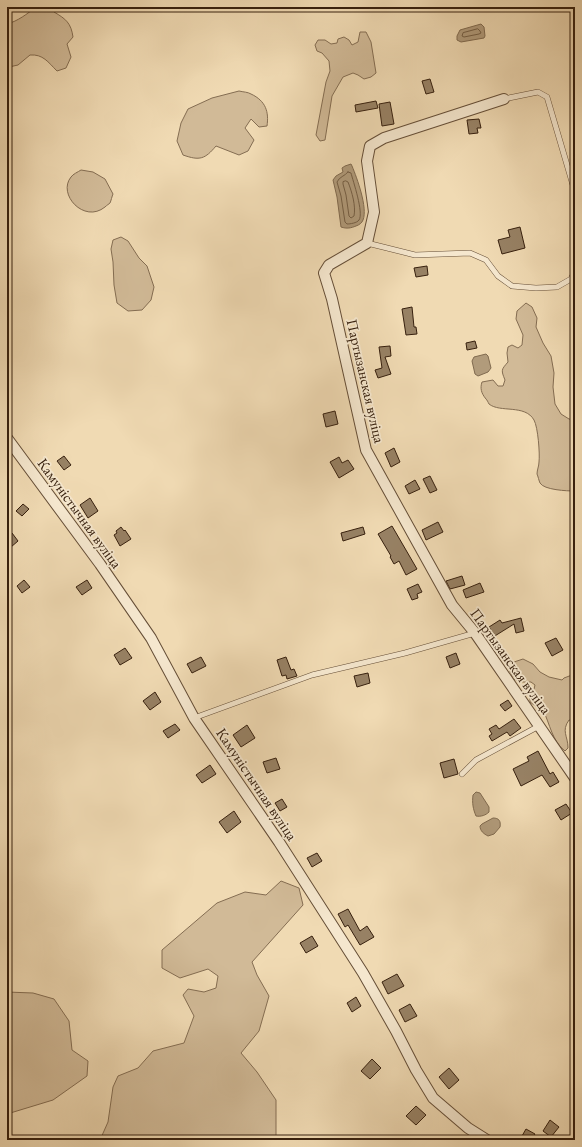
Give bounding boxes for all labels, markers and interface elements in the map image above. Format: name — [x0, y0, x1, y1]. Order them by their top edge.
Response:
street label: Партызанская вуліца — [343, 317, 389, 445]
street label: Камуністычная вуліца — [34, 454, 126, 572]
street label: Партызанская вуліца — [466, 604, 556, 718]
street label: Камуністычная вуліца — [212, 724, 302, 844]

